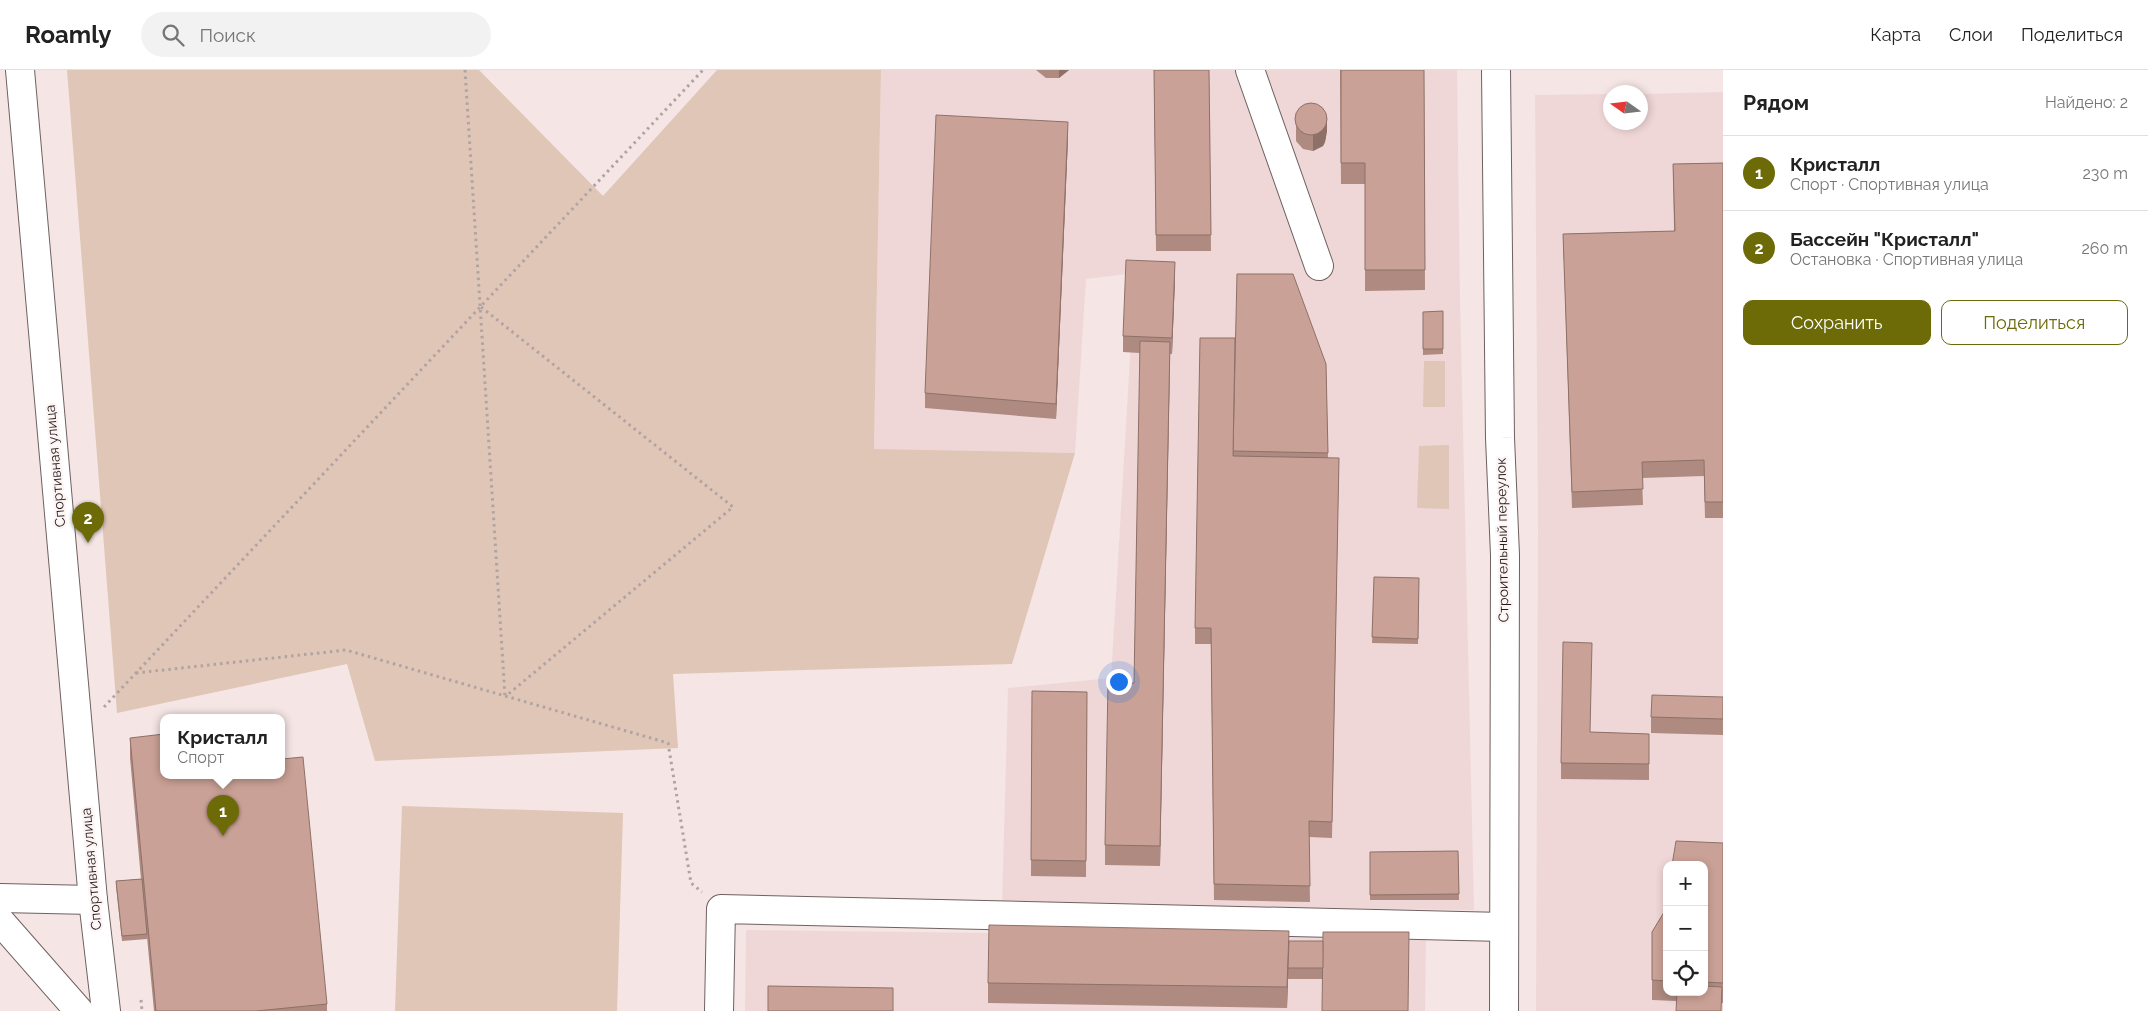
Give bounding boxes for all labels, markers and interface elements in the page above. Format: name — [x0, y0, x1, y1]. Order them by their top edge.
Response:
search box — [141, 12, 491, 57]
text: Roamly — [25, 20, 111, 49]
icon: search — [159, 21, 187, 49]
text: Поиск — [199, 24, 256, 46]
text: Карта — [1870, 24, 1921, 45]
text: Слои — [1949, 24, 1993, 45]
text: Поделиться — [2021, 24, 2123, 45]
north arrow — [1603, 85, 1648, 130]
text: Рядом — [1743, 90, 1809, 115]
text: Найдено: 2 — [2045, 93, 2128, 112]
text: Кристалл — [1790, 153, 1880, 175]
text: 1 — [1755, 164, 1763, 183]
text: 230 m — [2083, 164, 2128, 183]
text: Спорт · Спортивная улица — [1790, 175, 1989, 194]
text: Бассейн "Кристалл" — [1790, 228, 1979, 250]
text: 2 — [1754, 239, 1764, 258]
text: 260 m — [2081, 239, 2128, 258]
text: Остановка · Спортивная улица — [1790, 250, 2023, 269]
button: Сохранить — [1743, 300, 1931, 345]
button: Поделиться — [1941, 300, 2128, 345]
street label: Спортивная улица — [42, 404, 68, 528]
street label: Строительный переулок — [1493, 457, 1511, 623]
pin: 2 — [72, 502, 104, 543]
your location — [1106, 669, 1132, 695]
popup — [160, 714, 285, 779]
text: Кристалл — [177, 726, 268, 748]
text: Спорт — [177, 748, 224, 767]
pin: 1 — [207, 795, 239, 836]
street label: Спортивная улица — [78, 807, 104, 931]
map controls — [1663, 861, 1708, 996]
button: + — [1663, 861, 1708, 906]
button: − — [1663, 906, 1708, 951]
button: locate — [1663, 951, 1708, 996]

